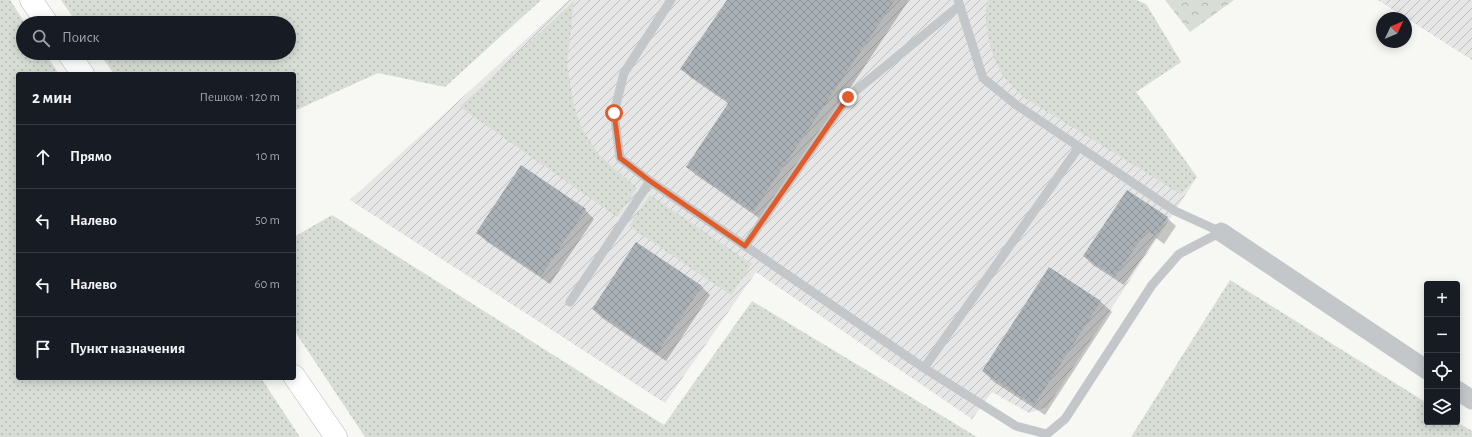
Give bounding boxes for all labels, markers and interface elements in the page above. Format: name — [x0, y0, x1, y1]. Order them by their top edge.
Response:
north arrow — [1376, 12, 1412, 48]
search box — [16, 16, 296, 60]
icon: search — [30, 27, 52, 49]
text: Поиск — [62, 30, 100, 45]
route end — [839, 88, 857, 106]
text: 2 мин — [32, 89, 72, 106]
text: Пешком · 120 m — [200, 91, 280, 104]
route start — [605, 104, 623, 122]
icon: ahead — [32, 146, 54, 168]
text: Прямо — [70, 149, 112, 164]
text: 10 m — [256, 150, 280, 163]
icon: left — [32, 210, 54, 232]
text: Налево — [70, 213, 117, 228]
text: 50 m — [255, 214, 280, 227]
icon: left — [32, 274, 54, 296]
text: Налево — [70, 277, 117, 292]
text: 60 m — [254, 278, 280, 291]
map controls — [1424, 281, 1460, 425]
button: + — [1424, 281, 1460, 317]
button: − — [1424, 317, 1460, 353]
icon: arrive — [32, 338, 54, 360]
text: Пункт назначения — [70, 341, 185, 356]
button: locate — [1424, 353, 1460, 389]
button: layers — [1424, 389, 1460, 425]

